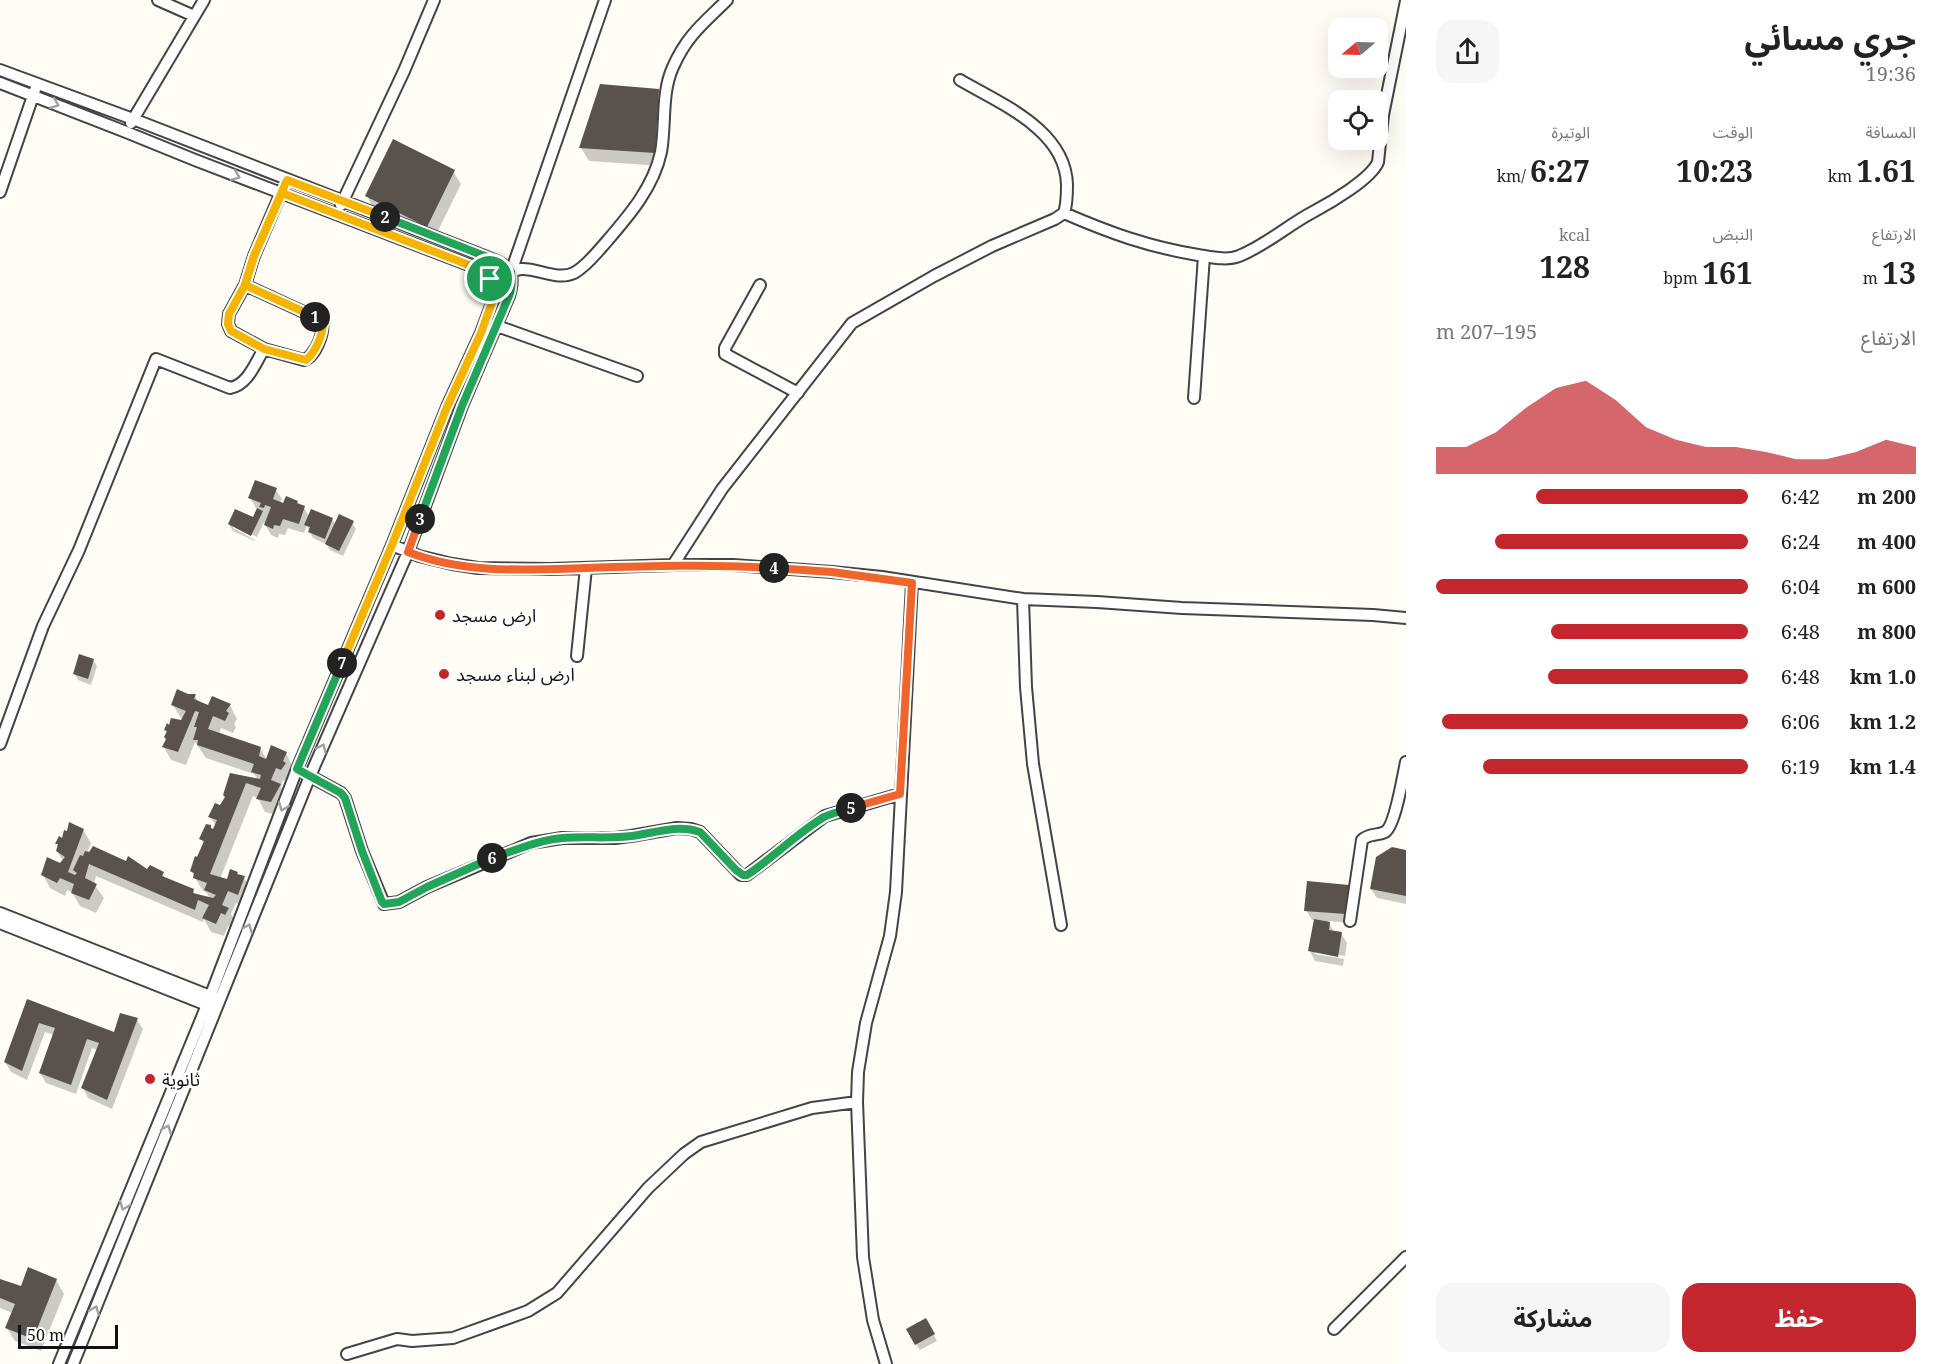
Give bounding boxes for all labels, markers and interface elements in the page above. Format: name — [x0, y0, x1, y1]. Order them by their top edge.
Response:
text: جري مسائي — [1745, 15, 1916, 60]
north arrow — [1328, 18, 1388, 78]
map controls — [1328, 18, 1388, 150]
button: share — [1436, 20, 1499, 83]
text: 19:36 — [1866, 60, 1916, 87]
button: locate — [1328, 90, 1388, 150]
one-way arrow — [48, 97, 59, 109]
text: الوتيرة — [1552, 121, 1590, 143]
text: الوقت — [1713, 121, 1753, 143]
text: المسافة — [1866, 121, 1916, 143]
text: 6:27 — [1530, 150, 1590, 191]
text: 10:23 — [1676, 150, 1753, 191]
text: 1.61 — [1856, 150, 1916, 191]
text: /km — [1497, 165, 1530, 187]
text: km — [1828, 165, 1856, 187]
one-way arrow — [230, 169, 241, 181]
pin: 2 — [370, 202, 400, 232]
text: 2 — [380, 206, 390, 228]
text: النبض — [1712, 223, 1753, 245]
text: الارتفاع — [1872, 223, 1916, 245]
text: kcal — [1559, 224, 1590, 246]
text: 128 — [1539, 246, 1590, 287]
text: 161 — [1702, 252, 1753, 293]
text: 13 — [1882, 252, 1916, 293]
pin — [464, 253, 515, 304]
icon: arrive — [473, 262, 506, 295]
text: bpm — [1663, 267, 1702, 289]
text: m — [1863, 267, 1882, 289]
pin: 1 — [300, 302, 330, 332]
text: 1 — [310, 306, 320, 328]
text: 195–207 m — [1436, 318, 1537, 345]
text: الارتفاع — [1861, 324, 1916, 351]
text: 6:42 — [1781, 483, 1820, 510]
text: 200 m — [1857, 483, 1916, 510]
pin: 3 — [405, 504, 435, 534]
text: 3 — [415, 508, 425, 530]
text: 6:24 — [1781, 528, 1820, 555]
text: 400 m — [1857, 528, 1916, 555]
pin: 4 — [759, 553, 789, 583]
text: 4 — [769, 557, 779, 579]
text: 6:04 — [1781, 573, 1820, 600]
text: 600 m — [1857, 573, 1916, 600]
place label: ارض مسجد — [452, 603, 536, 627]
marker: ارض مسجد — [433, 608, 447, 622]
text: 6:48 — [1781, 618, 1820, 645]
text: 800 m — [1857, 618, 1916, 645]
pin: 7 — [327, 648, 357, 678]
text: 7 — [337, 652, 347, 674]
place label: ارض لبناء مسجد — [456, 662, 575, 686]
text: 6:48 — [1781, 663, 1820, 690]
text: 1.0 km — [1850, 663, 1916, 690]
marker: ارض لبناء مسجد — [437, 667, 451, 681]
text: 6:06 — [1781, 708, 1820, 735]
text: 1.2 km — [1850, 708, 1916, 735]
one-way arrow — [315, 743, 327, 754]
text: 6:19 — [1781, 753, 1820, 780]
text: 1.4 km — [1850, 753, 1916, 780]
pin: 5 — [836, 793, 866, 823]
text: 5 — [846, 797, 856, 819]
one-way arrow — [278, 801, 290, 812]
pin: 6 — [477, 843, 507, 873]
text: 6 — [487, 847, 497, 869]
one-way arrow — [241, 923, 253, 934]
place label: ثانوية — [162, 1067, 200, 1091]
marker: ثانوية — [143, 1072, 157, 1086]
one-way arrow — [160, 1124, 172, 1135]
one-way arrow — [119, 1199, 131, 1210]
button: مشاركة — [1436, 1283, 1670, 1352]
button: حفظ — [1682, 1283, 1916, 1352]
one-way arrow — [88, 1305, 100, 1316]
scale bar — [18, 1322, 118, 1350]
text: 50 m — [27, 1324, 64, 1346]

